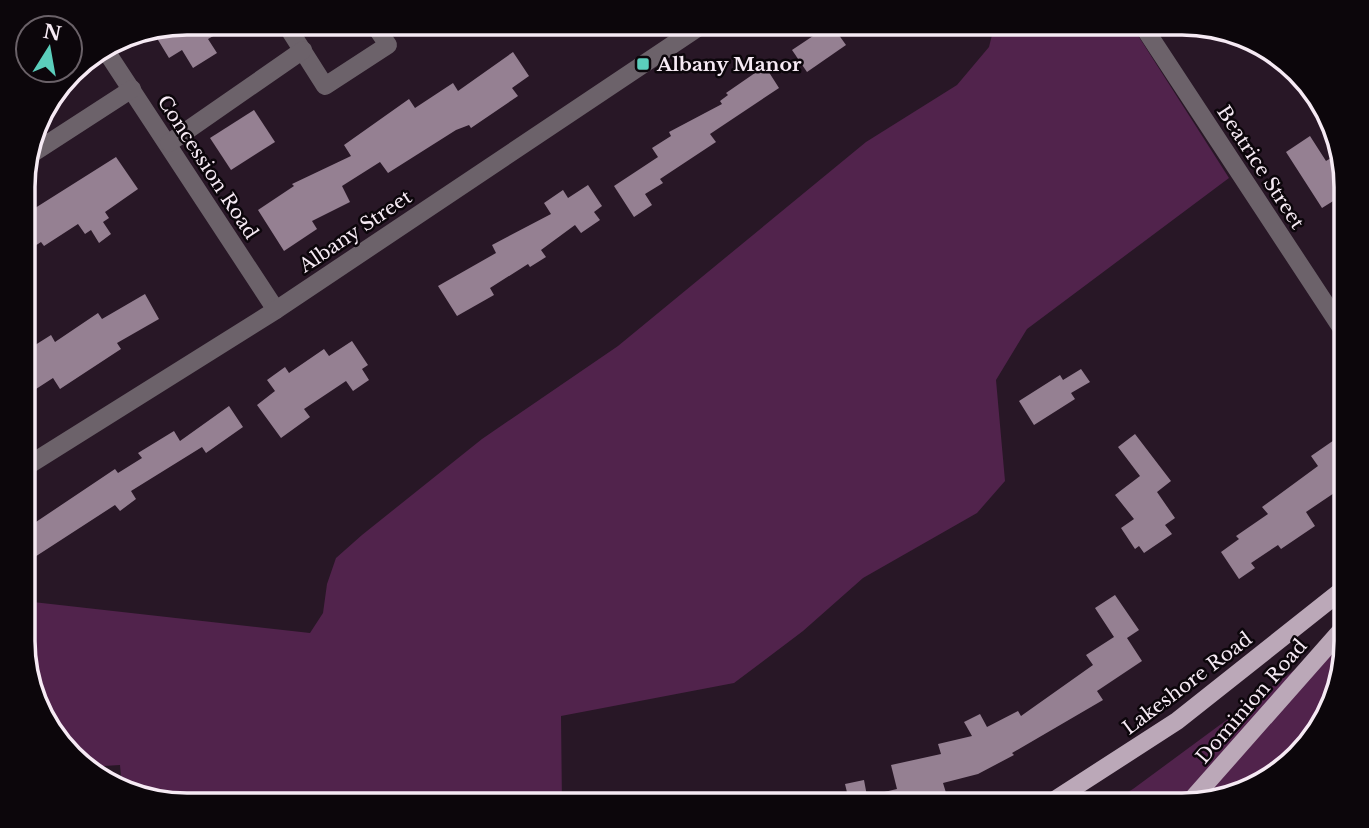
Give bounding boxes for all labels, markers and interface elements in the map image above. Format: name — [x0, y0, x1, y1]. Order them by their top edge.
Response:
north arrow — [14, 14, 84, 84]
text: N — [41, 20, 63, 46]
place label: Albany Manor — [656, 53, 802, 76]
marker: Albany Manor — [635, 56, 651, 72]
street label: Concession Road — [152, 91, 263, 244]
street label: Beatrice Street — [1212, 101, 1309, 234]
street label: Albany Street — [294, 185, 417, 278]
street label: Lakeshore Road — [1118, 627, 1257, 740]
street label: Dominion Road — [1191, 634, 1312, 768]

